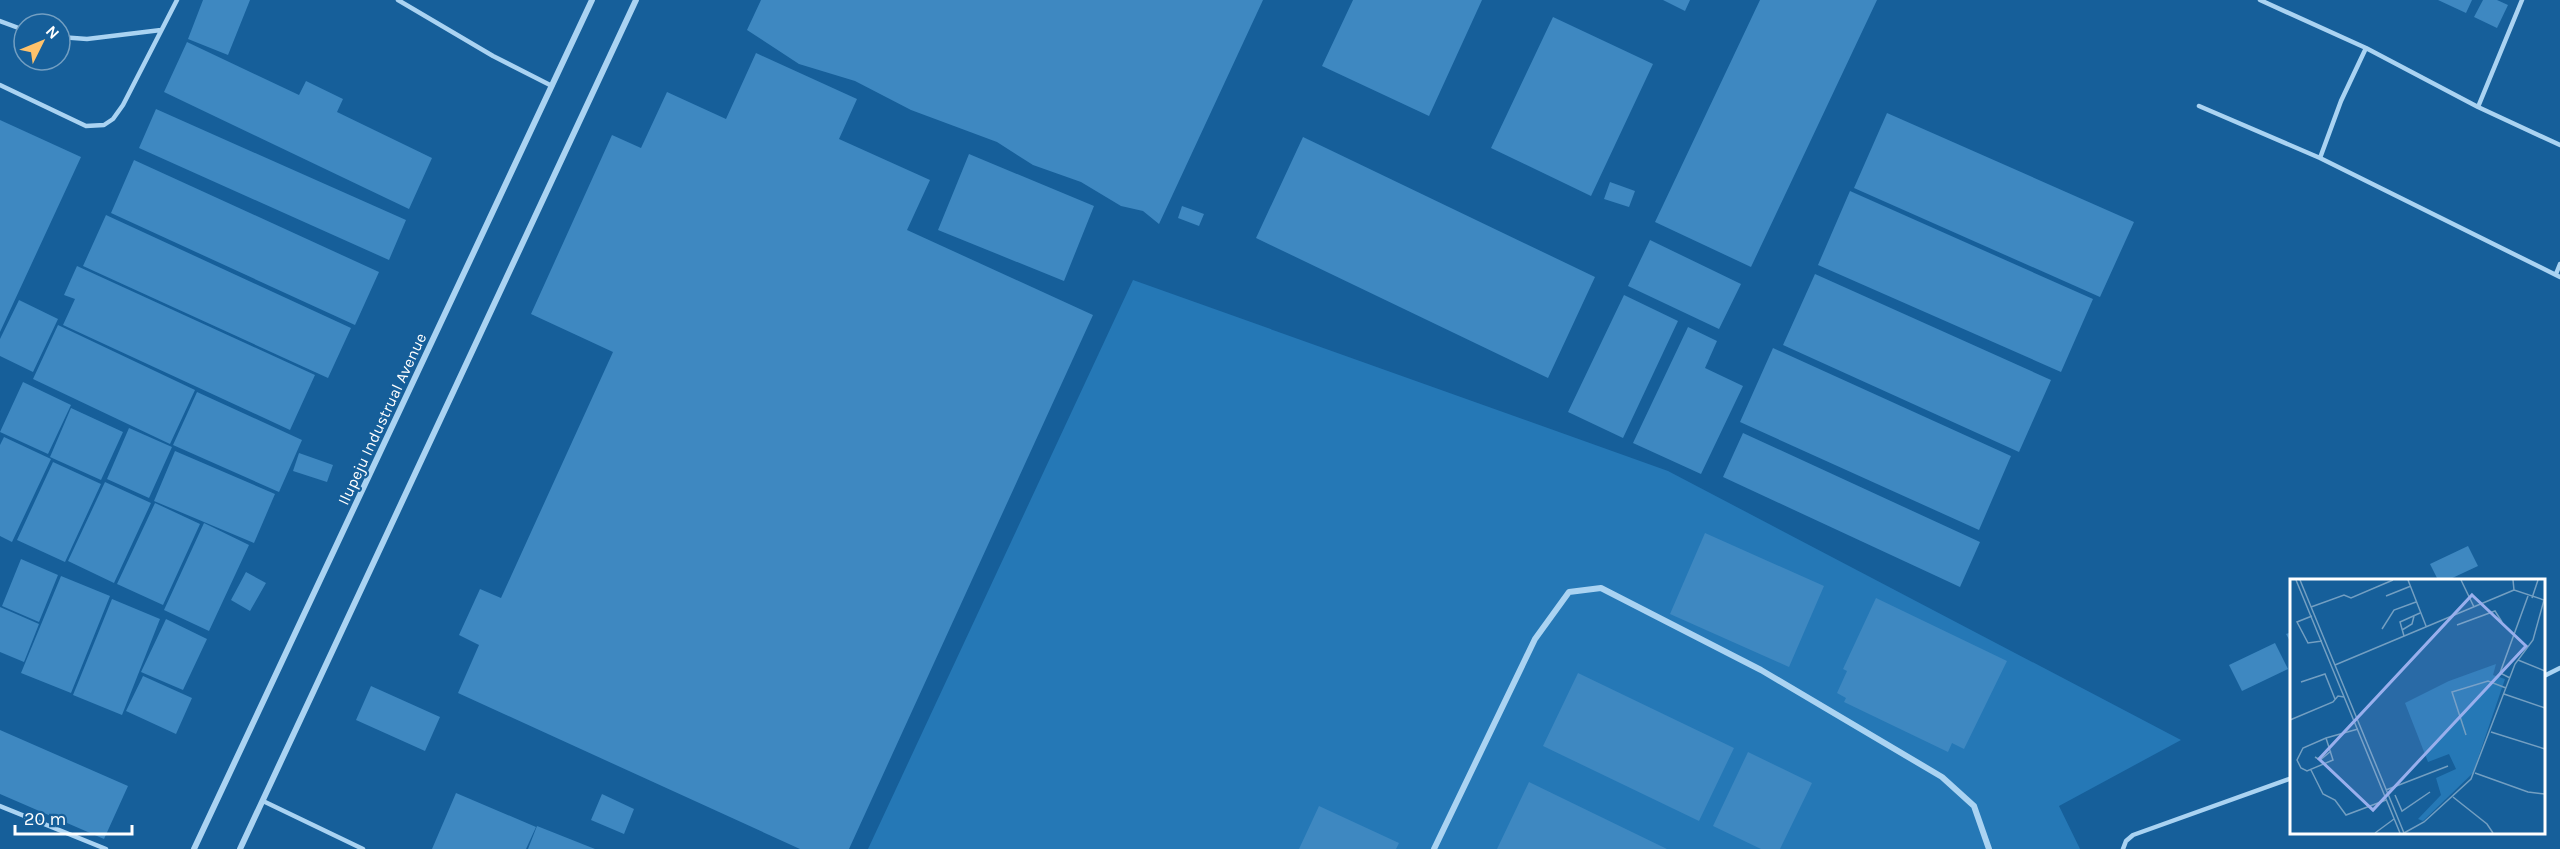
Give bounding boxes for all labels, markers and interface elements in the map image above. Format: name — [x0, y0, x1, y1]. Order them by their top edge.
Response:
north arrow — [12, 12, 72, 72]
text: N — [42, 21, 63, 43]
street label: Ilupeju Industrual Avenue — [334, 330, 430, 508]
inset map — [2290, 579, 2545, 834]
scale bar — [15, 798, 132, 836]
text: 20 m — [24, 808, 66, 830]

